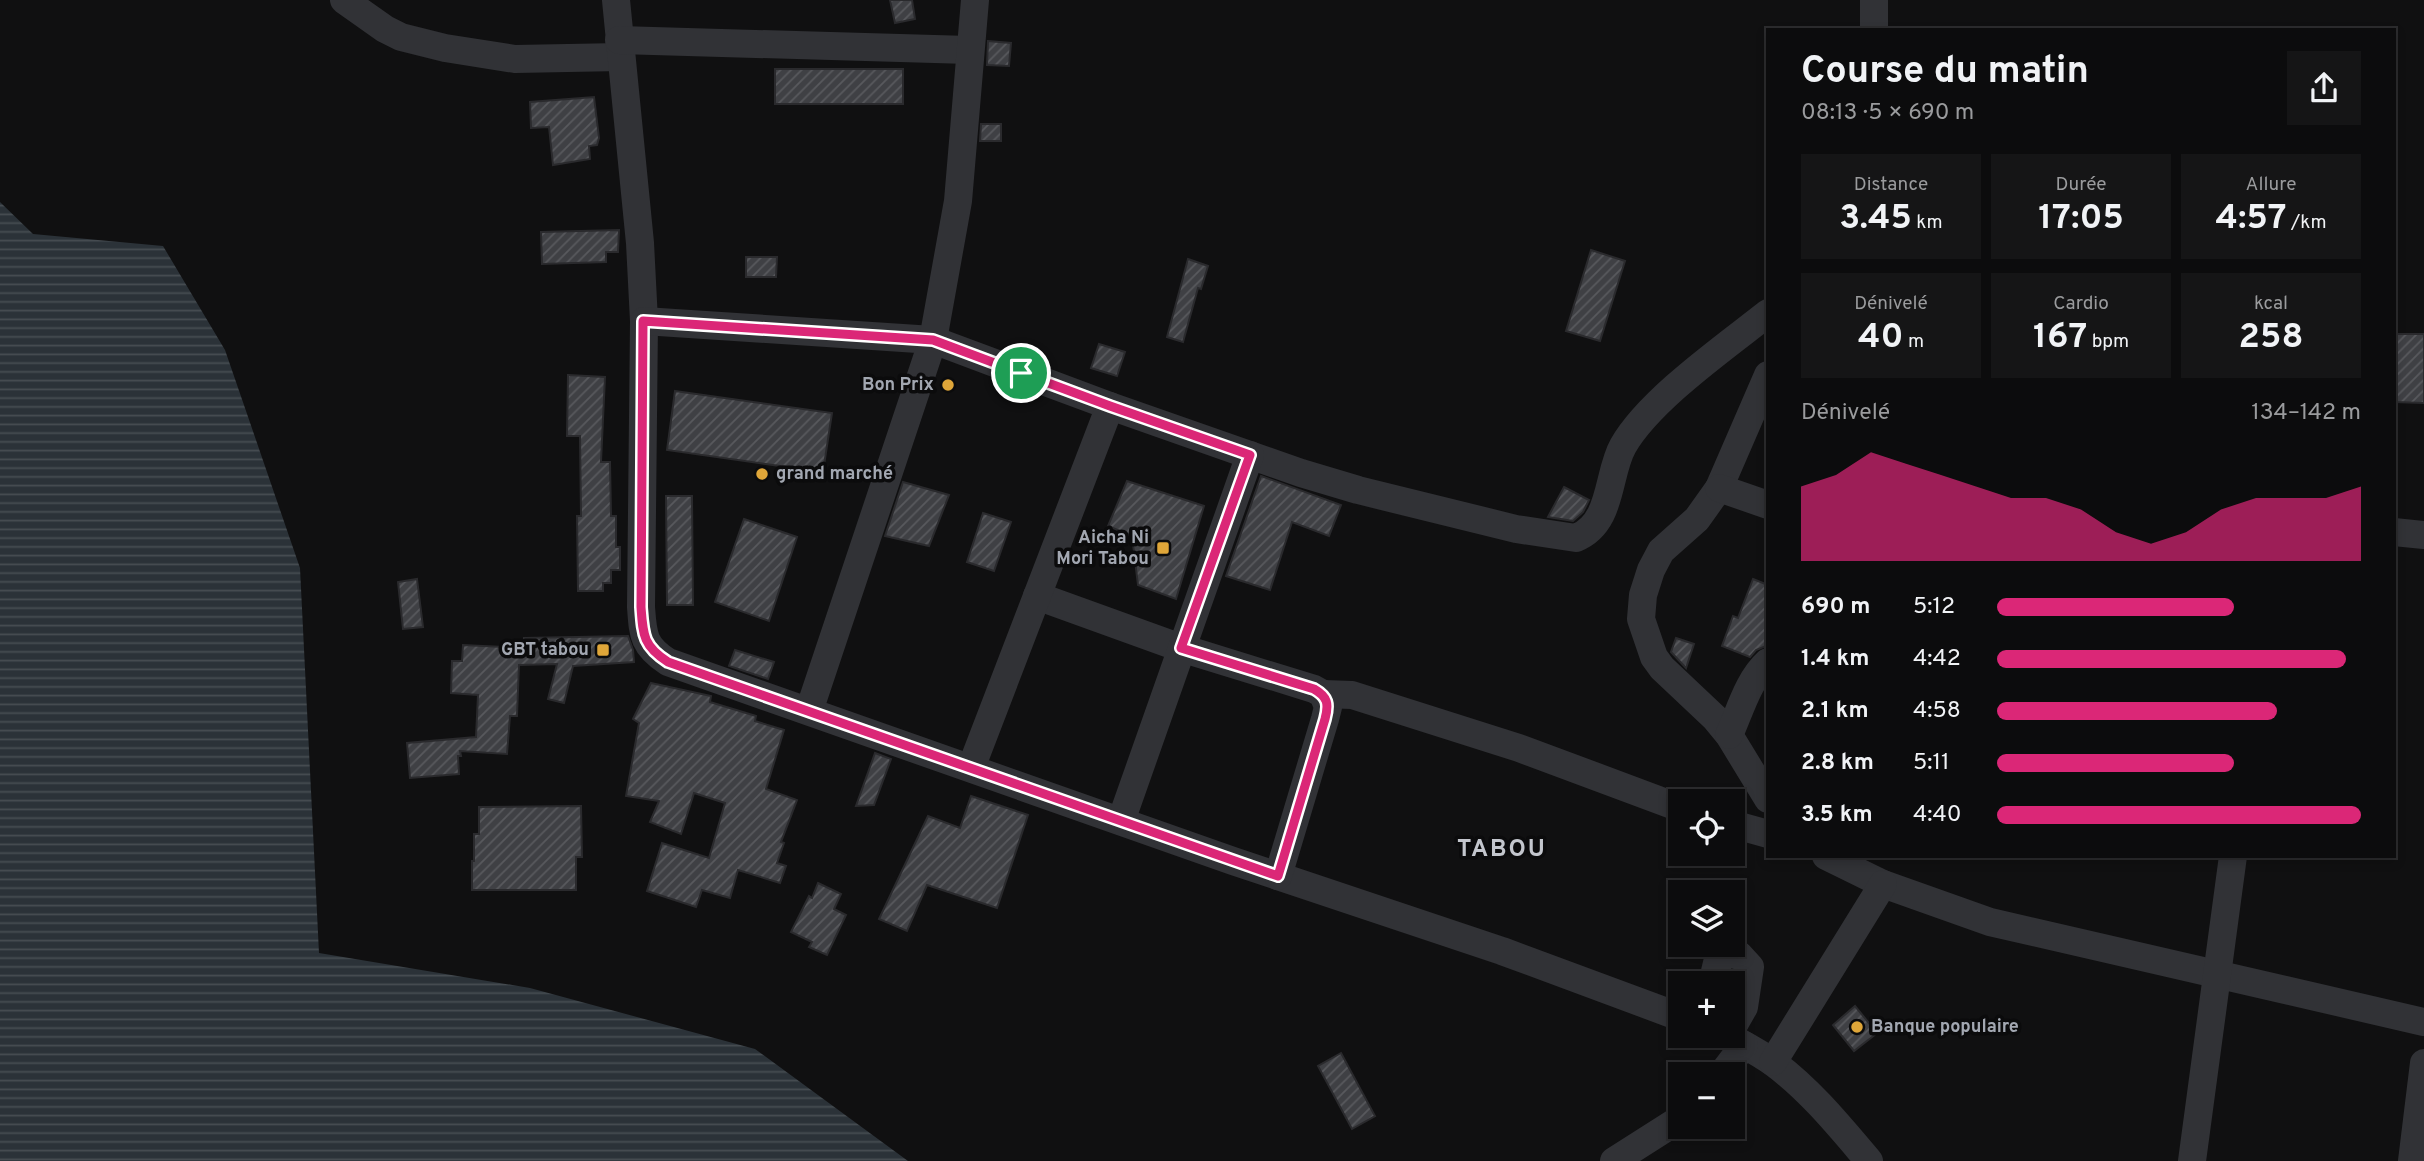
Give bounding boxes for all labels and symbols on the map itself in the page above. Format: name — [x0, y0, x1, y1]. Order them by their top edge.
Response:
pin — [991, 343, 1051, 403]
place label: Bon Prix — [862, 374, 934, 397]
marker: Bon Prix — [940, 377, 956, 393]
place label: grand marché — [776, 463, 893, 486]
marker: grand marché — [754, 466, 770, 482]
place label: Aicha Ni Mori Tabou — [1056, 527, 1149, 571]
marker: Aicha Ni Mori Tabou — [1155, 540, 1171, 556]
place label: GBT tabou — [501, 639, 589, 662]
marker: GBT tabou — [595, 642, 611, 658]
district label: TABOU — [1457, 835, 1547, 865]
place label: Banque populaire — [1871, 1016, 2019, 1039]
marker: Banque populaire — [1849, 1019, 1865, 1035]

